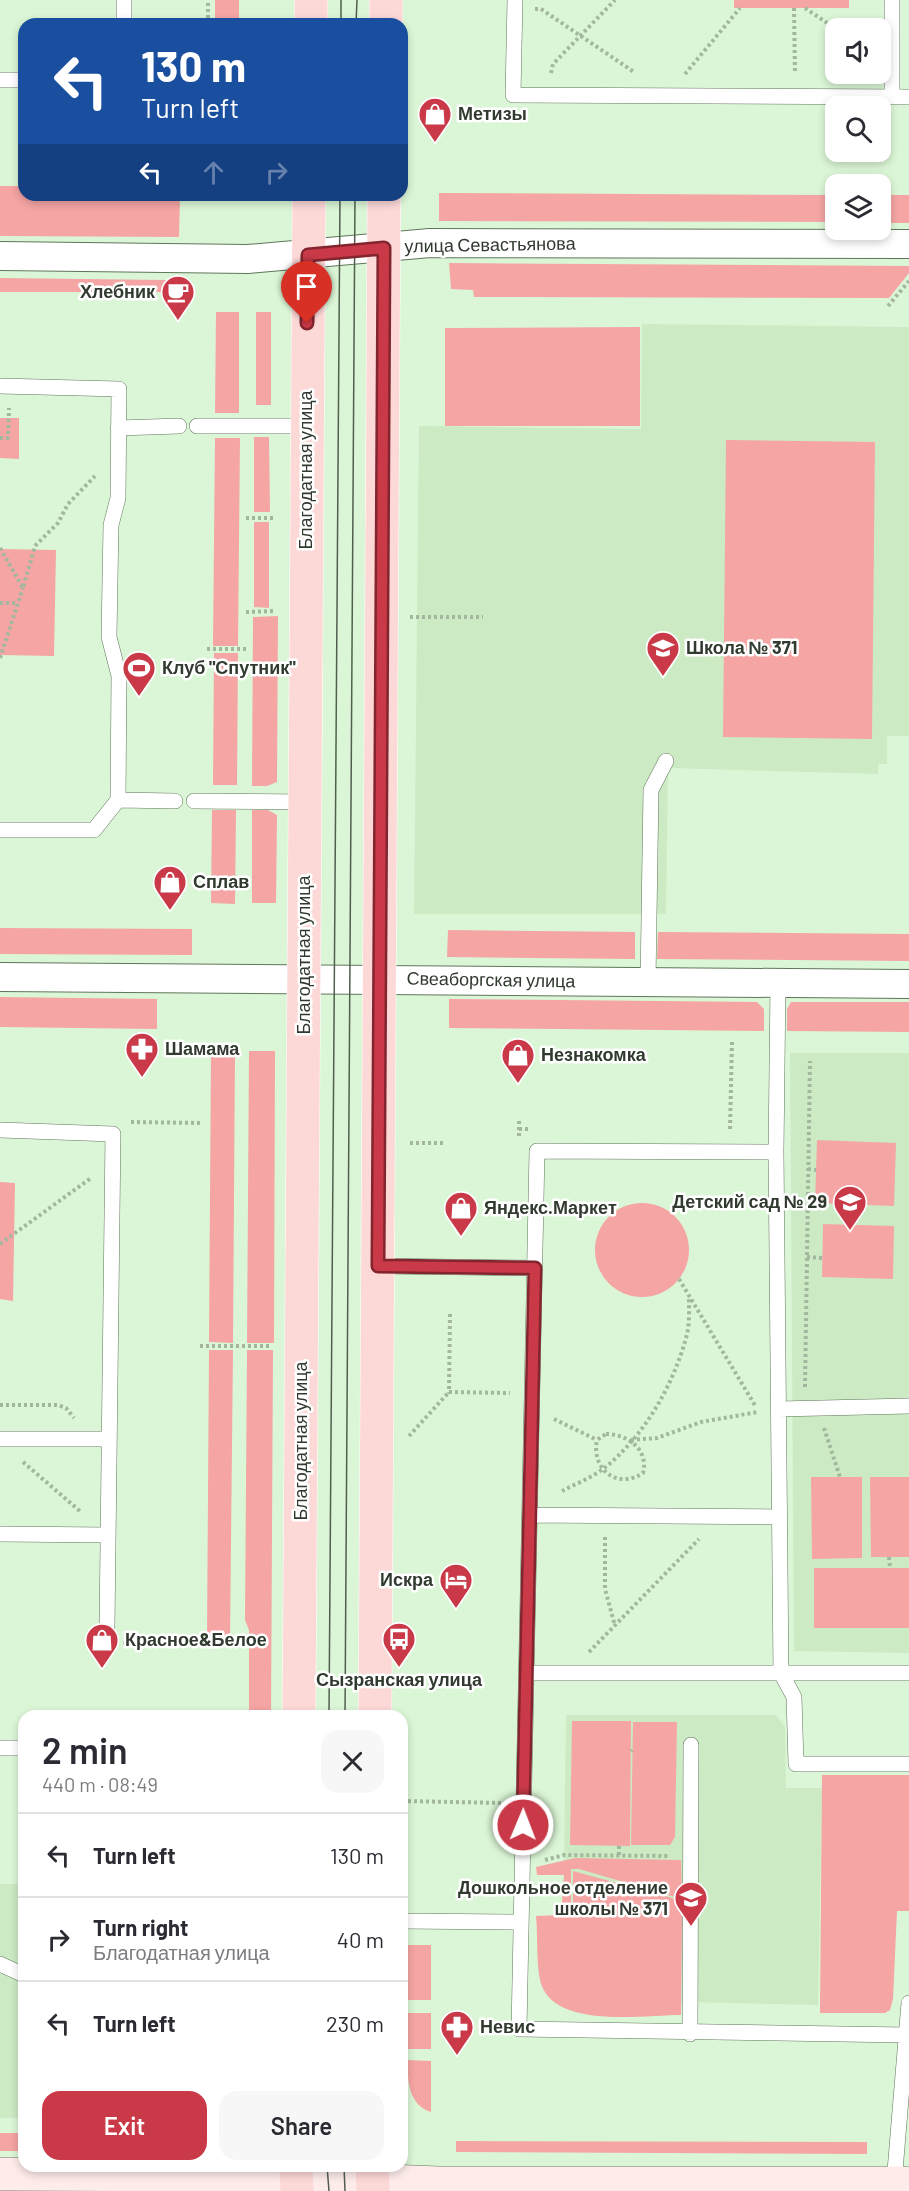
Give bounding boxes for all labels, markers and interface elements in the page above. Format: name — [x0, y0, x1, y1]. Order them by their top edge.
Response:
map controls — [825, 18, 891, 240]
button: sound — [825, 18, 891, 84]
text: 130 m — [141, 40, 246, 90]
icon: left — [42, 42, 120, 120]
text: Turn left — [141, 91, 239, 123]
shop icon: Метизы — [417, 96, 453, 143]
button: search — [825, 96, 891, 162]
place label: Метизы — [458, 102, 527, 124]
icon: left — [134, 156, 167, 189]
icon: ahead — [197, 156, 230, 189]
icon: right — [260, 156, 293, 189]
button: layers — [825, 174, 891, 240]
street label: улица Севастьянова — [404, 231, 577, 256]
pin — [281, 261, 332, 323]
icon: arrive — [290, 270, 323, 303]
cafe icon: Хлебник — [160, 274, 196, 321]
place label: Хлебник — [80, 280, 156, 302]
street label: Благодатная улица — [294, 389, 316, 550]
school or university icon: Школа № 371 — [645, 630, 681, 677]
place label: Школа № 371 — [686, 636, 797, 658]
sports icon: Клуб "Спутник" — [121, 650, 157, 697]
place label: Клуб "Спутник" — [162, 656, 296, 678]
shop icon: Сплав — [152, 864, 188, 911]
place label: Сплав — [193, 870, 249, 892]
street label: Благодатная улица — [292, 874, 314, 1035]
street label: Свеаборгская улица — [406, 967, 577, 991]
pharmacy icon: Шамама — [124, 1031, 160, 1078]
place label: Шамама — [165, 1037, 240, 1059]
shop icon: Незнакомка — [500, 1037, 536, 1084]
place label: Незнакомка — [541, 1043, 647, 1065]
school or university icon: Детский сад № 29 — [832, 1184, 868, 1231]
shop icon: Яндекс.Маркет — [443, 1190, 479, 1237]
place label: Детский сад № 29 — [672, 1190, 827, 1212]
place label: Яндекс.Маркет — [484, 1196, 617, 1218]
street label: Благодатная улица — [289, 1360, 311, 1521]
hotel icon: Искра — [438, 1562, 474, 1609]
place label: Искра — [380, 1568, 434, 1590]
bus stop icon: Сызранская улица — [381, 1621, 417, 1668]
shop icon: Красное&Белое — [84, 1622, 120, 1669]
place label: Красное&Белое — [125, 1628, 267, 1650]
place label: Сызранская улица — [316, 1668, 483, 1690]
text: 2 min — [42, 1728, 128, 1771]
button: close — [321, 1730, 384, 1793]
text: 440 m · 08:49 — [42, 1772, 158, 1796]
position arrow — [491, 1793, 555, 1857]
icon: left — [42, 1839, 75, 1872]
text: Turn left — [93, 1842, 176, 1868]
text: 130 m — [330, 1842, 384, 1868]
place label: Дошкольное отделение школы № 371 — [458, 1876, 668, 1919]
school or university icon: Дошкольное отделение школы № 371 — [673, 1880, 709, 1927]
text: Turn right — [93, 1914, 188, 1940]
icon: right — [42, 1923, 75, 1956]
text: 40 m — [337, 1926, 384, 1952]
text: Благодатная улица — [93, 1940, 270, 1964]
icon: left — [42, 2007, 75, 2040]
pharmacy icon: Невис — [439, 2009, 475, 2056]
text: Turn left — [93, 2010, 176, 2036]
text: 230 m — [326, 2010, 384, 2036]
place label: Невис — [480, 2015, 535, 2037]
button: Exit — [42, 2091, 207, 2160]
button: Share — [219, 2091, 384, 2160]

